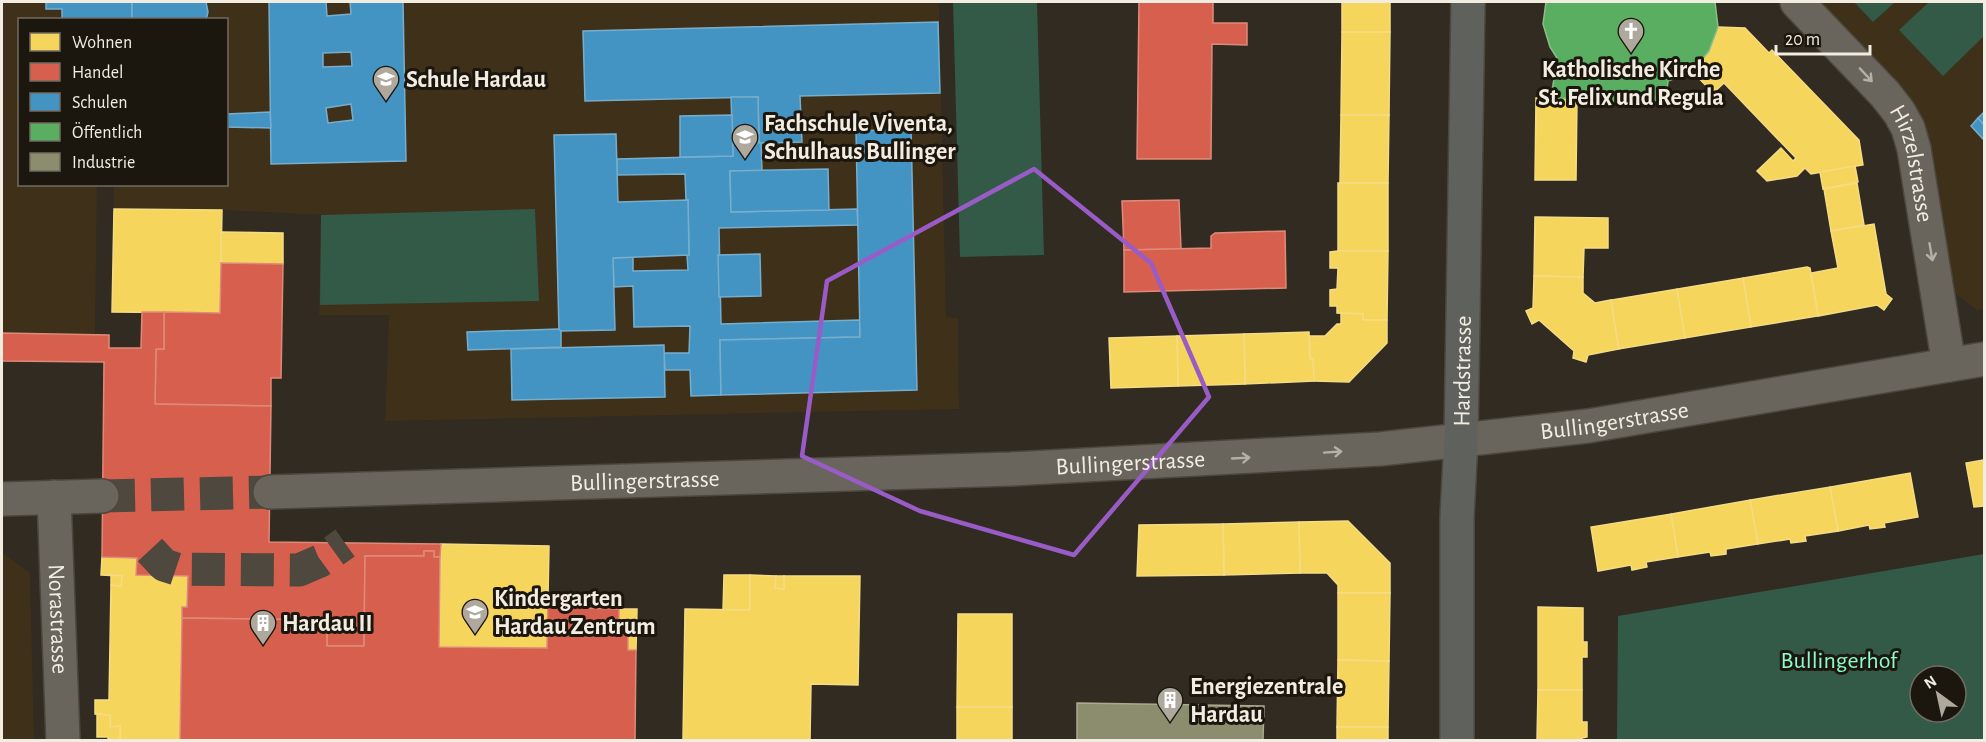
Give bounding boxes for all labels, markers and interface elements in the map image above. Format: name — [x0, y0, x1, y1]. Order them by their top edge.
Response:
church icon: Katholische Kirche St. Felix und Regula — [1616, 16, 1646, 54]
legend — [18, 18, 228, 186]
scale bar — [1776, 18, 1870, 56]
text: 20 m — [1785, 31, 1820, 49]
text: Wohnen — [72, 34, 132, 52]
place label: Katholische Kirche St. Felix und Regula — [1538, 58, 1724, 110]
text: Handel — [72, 64, 123, 82]
school or university icon: Schule Hardau — [371, 64, 401, 102]
one-way arrow — [1859, 67, 1873, 82]
place label: Schule Hardau — [406, 68, 547, 92]
text: Schulen — [72, 94, 128, 112]
street label: Hirzelstrasse — [1885, 101, 1937, 224]
place label: Fachschule Viventa, Schulhaus Bullinger — [764, 112, 956, 164]
text: Öffentlich — [72, 122, 142, 142]
school or university icon: Fachschule Viventa, Schulhaus Bullinger — [730, 122, 760, 160]
text: Industrie — [72, 154, 135, 172]
one-way arrow — [1926, 242, 1937, 262]
street label: Hardstrasse — [1450, 315, 1476, 427]
street label: Bullingerstrasse — [1539, 398, 1690, 444]
street label: Bullingerstrasse — [1055, 447, 1206, 480]
one-way arrow — [1323, 447, 1343, 458]
one-way arrow — [1230, 452, 1250, 463]
street label: Bullingerstrasse — [570, 467, 720, 496]
street label: Norastrasse — [43, 564, 72, 674]
place label: Kindergarten Hardau Zentrum — [494, 587, 656, 639]
school or university icon: Kindergarten Hardau Zentrum — [460, 597, 490, 635]
building icon: Hardau II — [248, 608, 278, 646]
place label: Hardau II — [282, 612, 373, 636]
park label: Bullingerhof — [1781, 649, 1899, 673]
north arrow — [1908, 664, 1968, 724]
text: N — [1921, 673, 1939, 692]
place label: Energiezentrale Hardau — [1190, 675, 1343, 727]
building icon: Energiezentrale Hardau — [1155, 685, 1185, 723]

